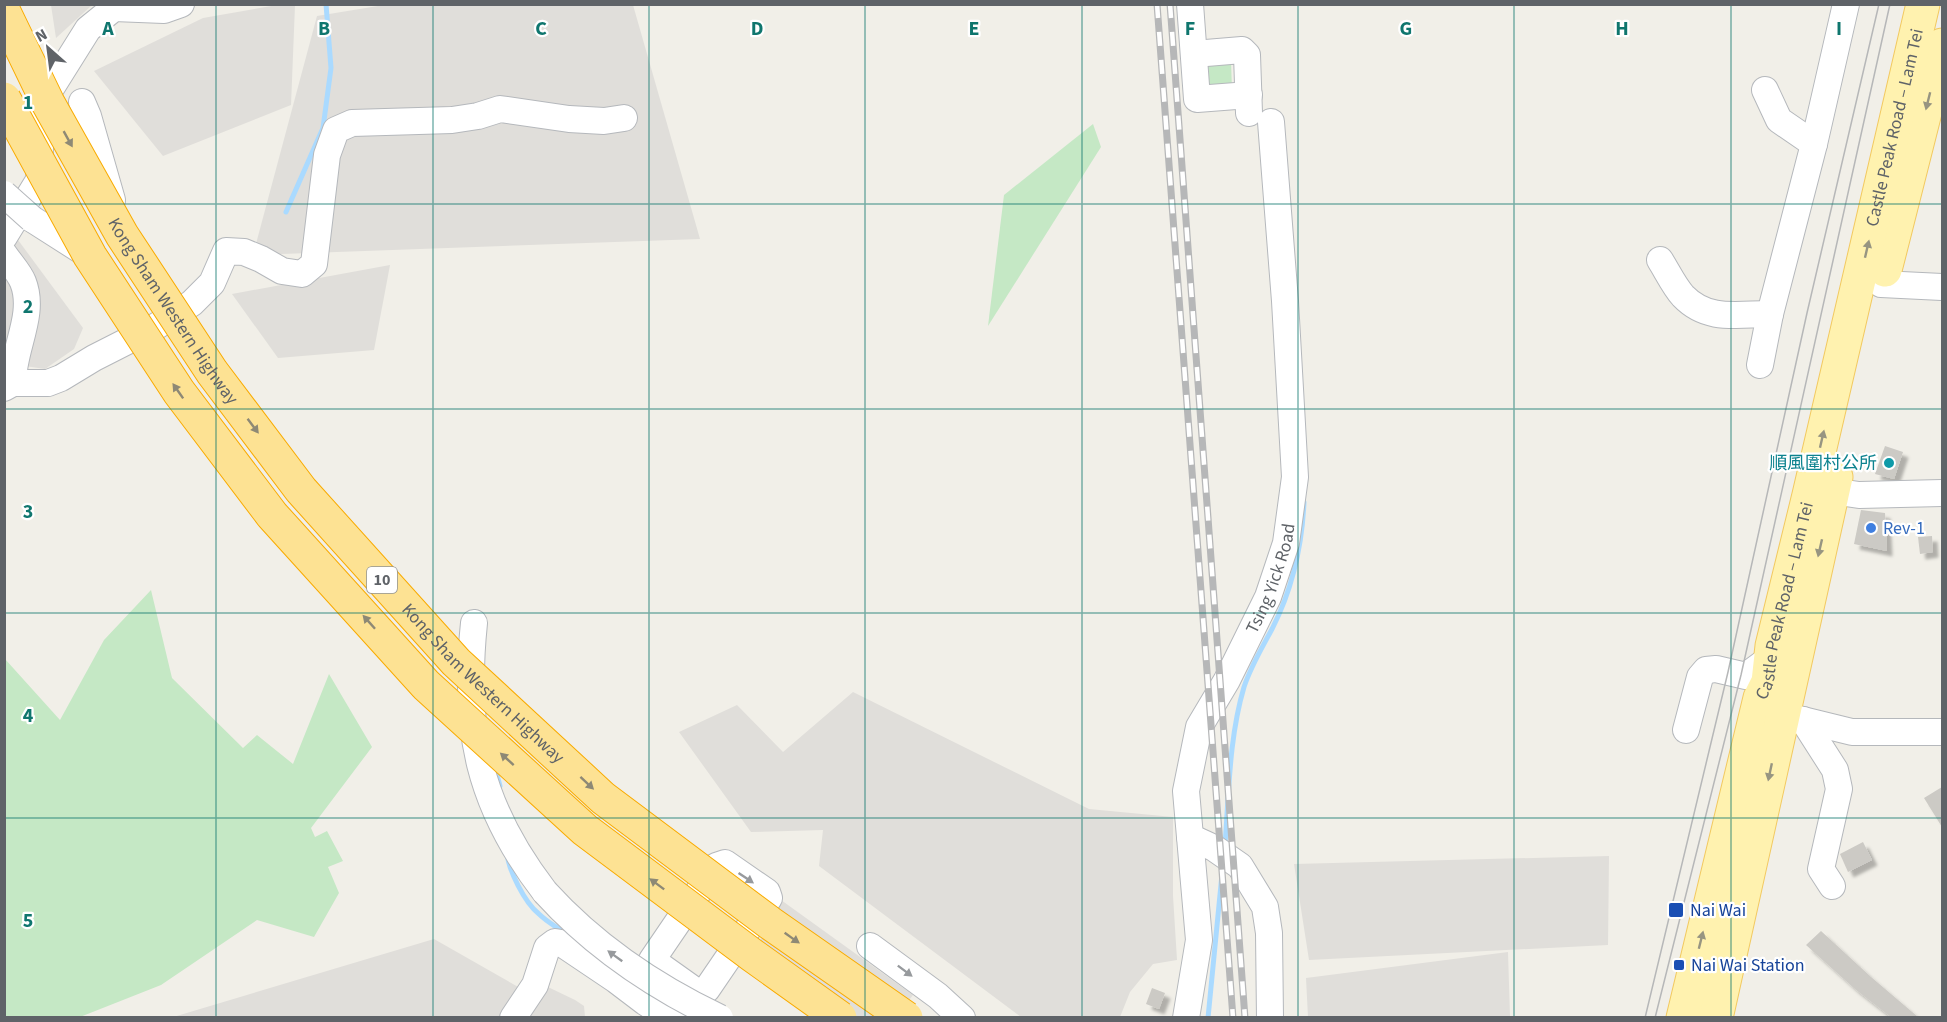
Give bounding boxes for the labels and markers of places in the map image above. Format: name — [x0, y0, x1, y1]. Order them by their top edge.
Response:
place label: 順風圍村公所 — [1769, 451, 1877, 476]
marker: 順風圍村公所 — [1882, 456, 1896, 470]
place label: Rev-1 — [1883, 516, 1925, 541]
marker: Rev-1 — [1864, 521, 1878, 535]
place label: Nai Wai — [1690, 898, 1746, 923]
marker: Nai Wai — [1667, 901, 1685, 919]
place label: Nai Wai Station — [1691, 953, 1805, 978]
marker: Nai Wai Station — [1672, 958, 1686, 972]

